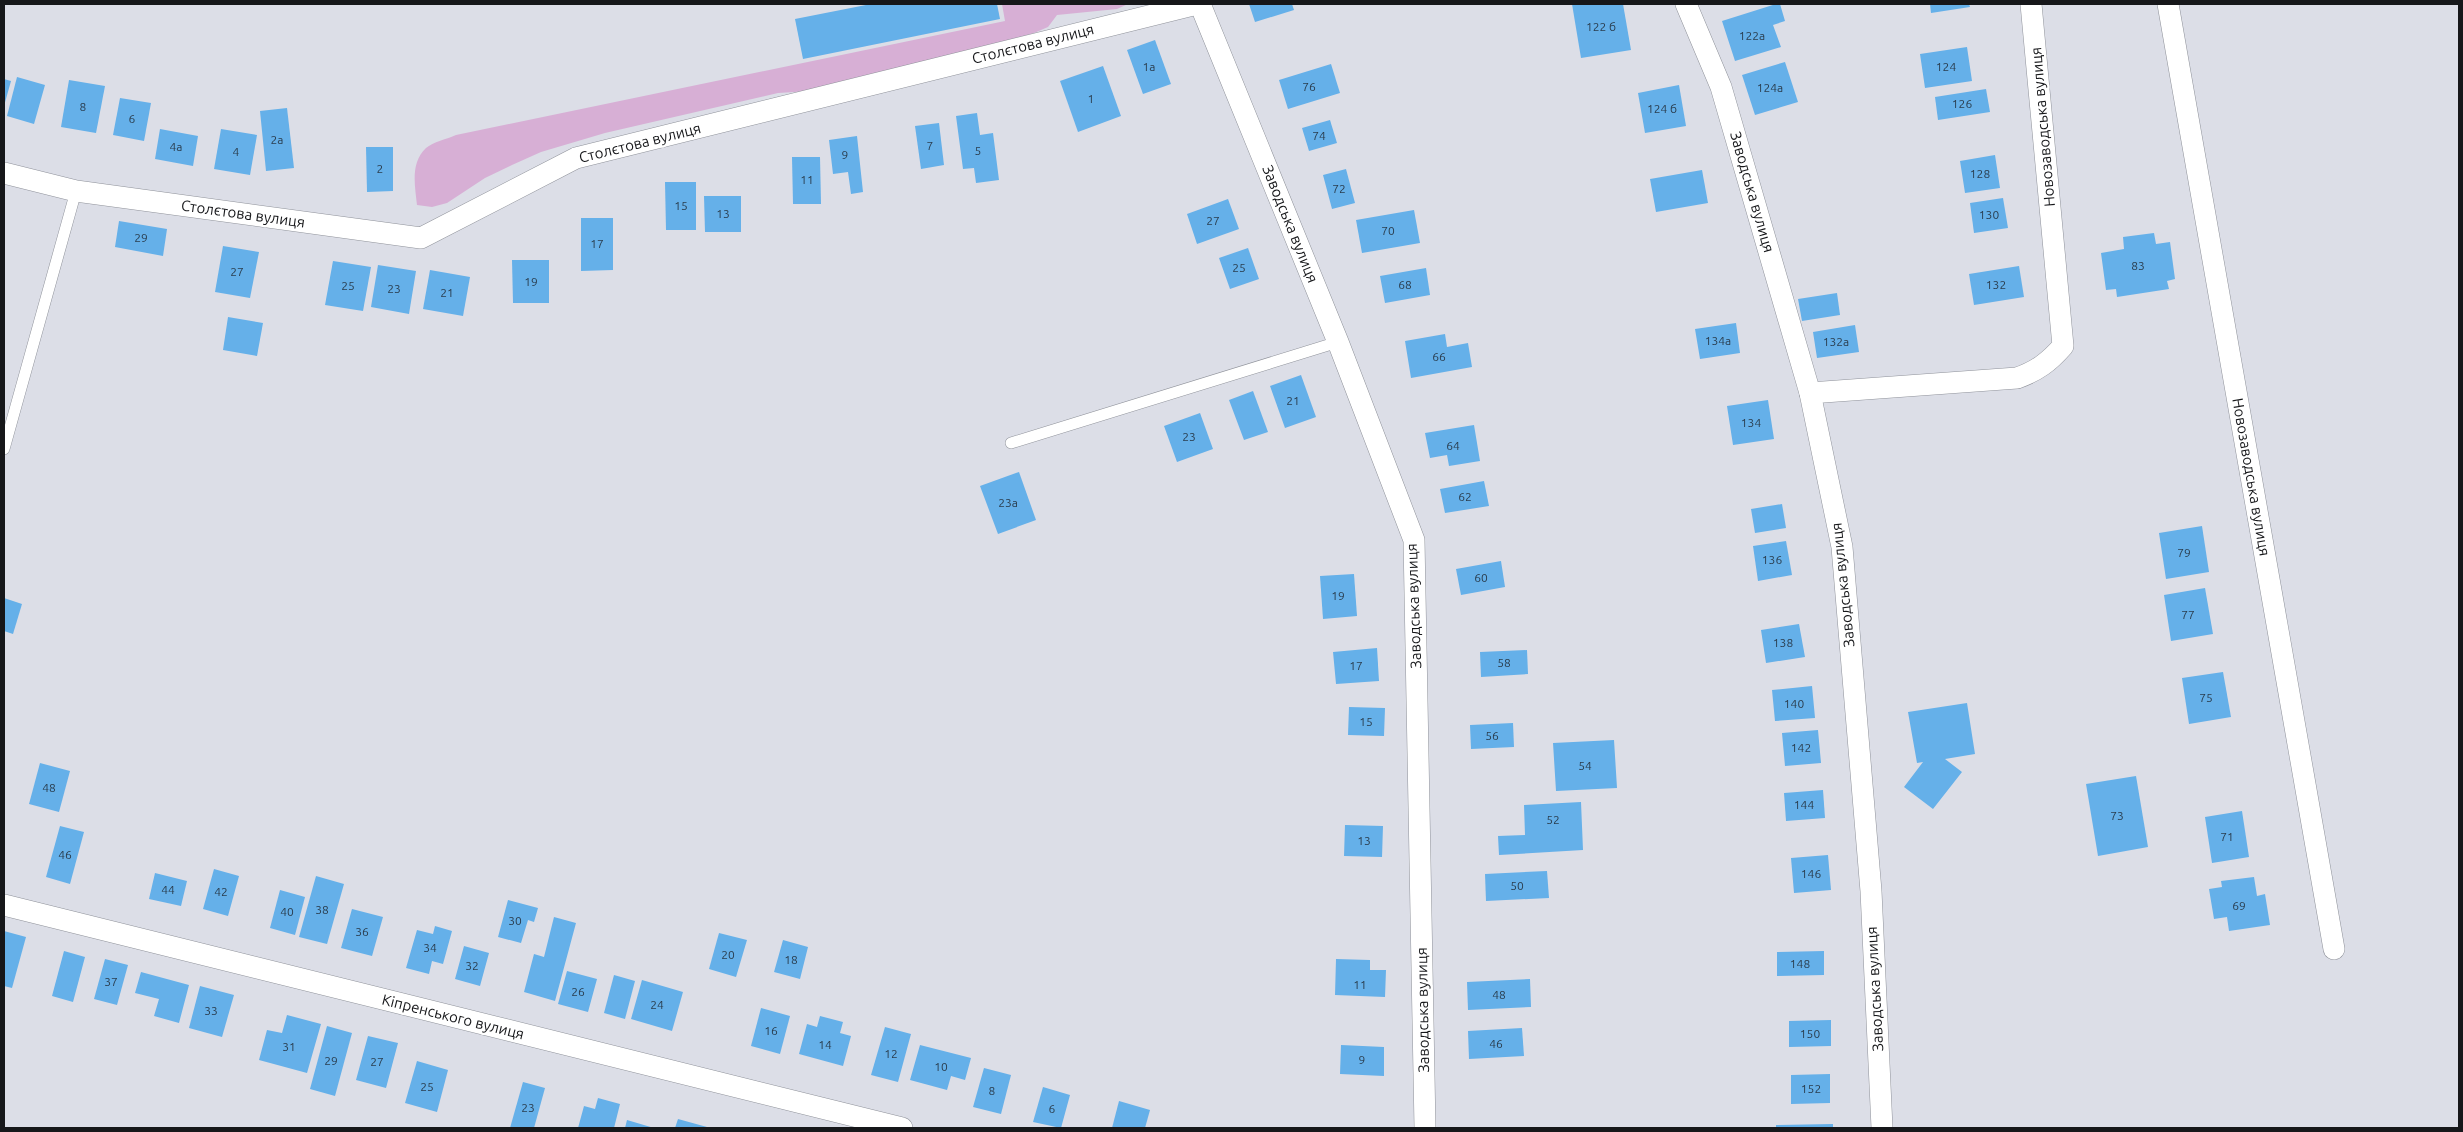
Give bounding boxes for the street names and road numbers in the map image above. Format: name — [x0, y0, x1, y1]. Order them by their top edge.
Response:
street label: Столєтова вулиця — [970, 20, 1096, 67]
street label: Новозаводська вулиця — [2027, 47, 2058, 208]
street label: Столєтова вулиця — [577, 119, 703, 166]
street label: Заводська вулиця — [1727, 129, 1778, 254]
street label: Заводська вулиця — [1259, 163, 1322, 285]
street label: Столєтова вулиця — [180, 196, 306, 231]
street label: Новозаводська вулиця — [2229, 397, 2274, 557]
street label: Заводська вулиця — [1828, 522, 1858, 648]
street label: Заводська вулиця — [1403, 543, 1424, 669]
street label: Заводська вулиця — [1863, 926, 1886, 1052]
street label: Заводська вулиця — [1413, 947, 1432, 1073]
street label: Кіпренського вулиця — [380, 991, 526, 1042]

